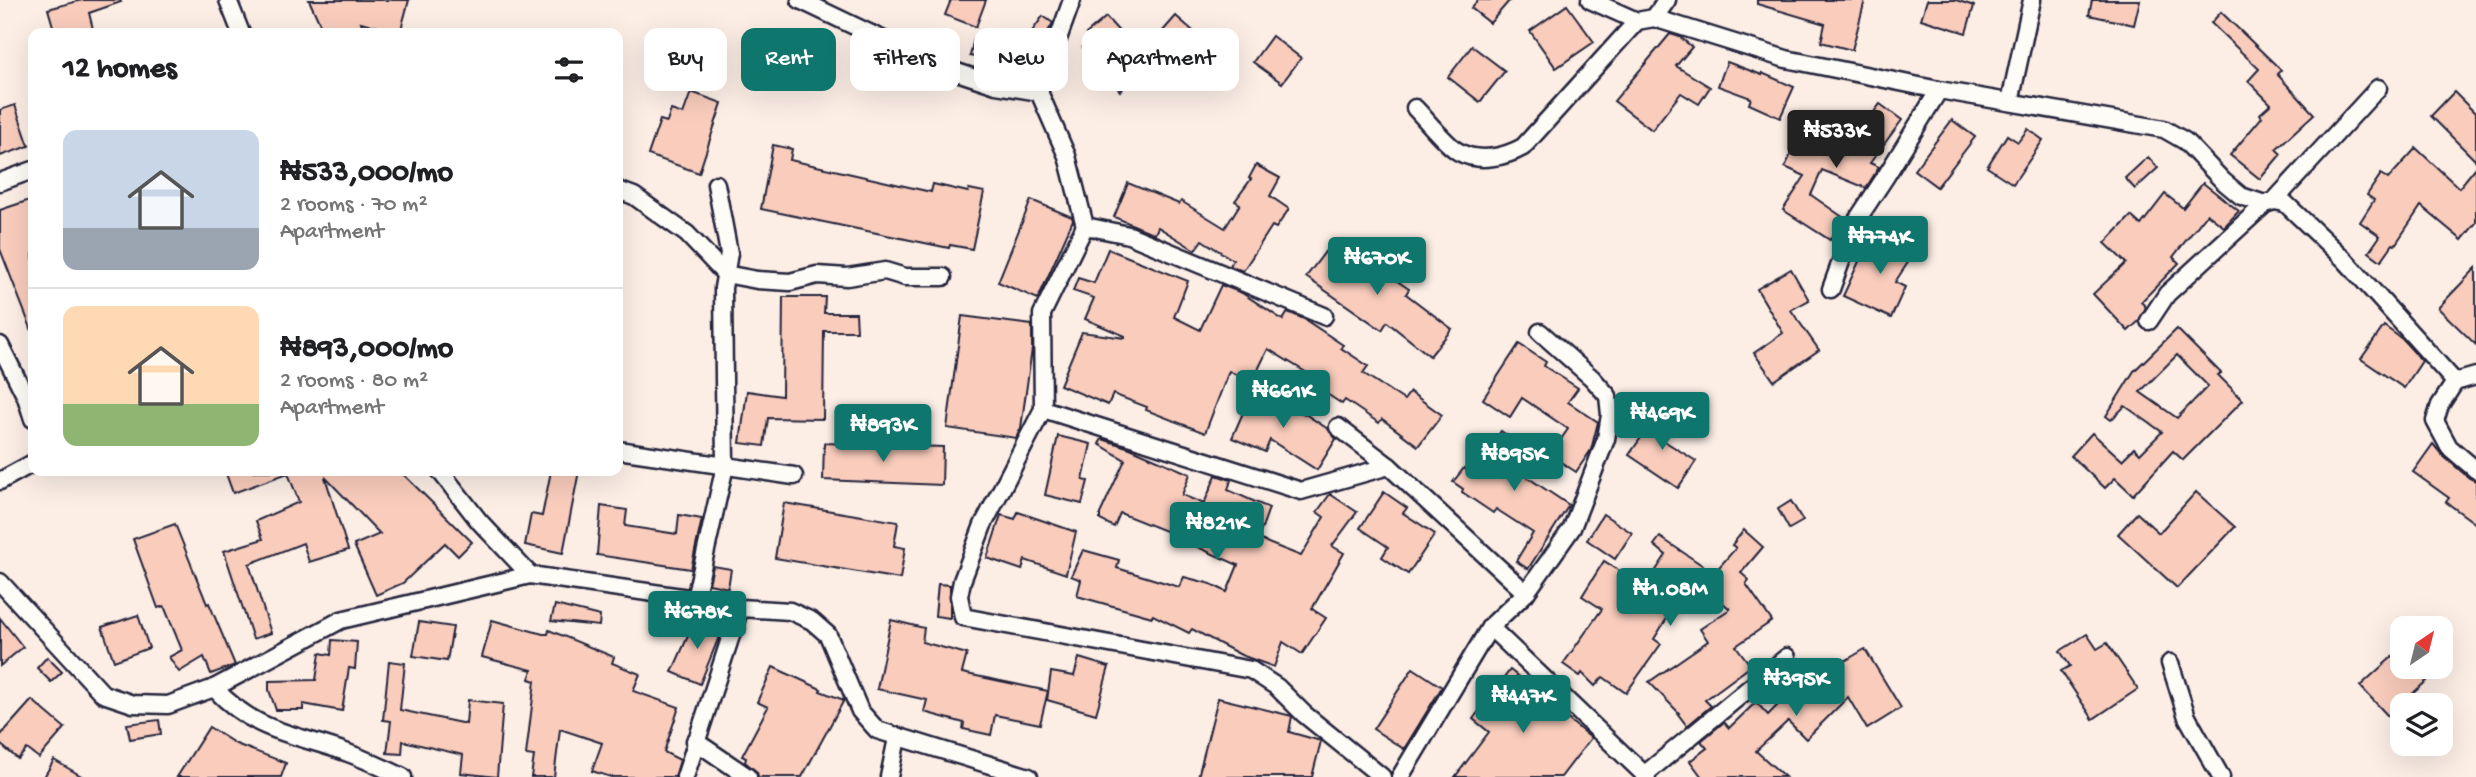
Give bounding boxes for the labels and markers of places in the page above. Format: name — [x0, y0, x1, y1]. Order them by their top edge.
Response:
pin: ₦533K — [1787, 110, 1885, 170]
pin: ₦774K — [1831, 216, 1929, 276]
pin: ₦670K — [1328, 238, 1426, 297]
pin: ₦661K — [1234, 370, 1332, 430]
pin: ₦469K — [1613, 392, 1711, 452]
pin: ₦893K — [834, 405, 932, 464]
pin: ₦895K — [1465, 434, 1563, 493]
pin: ₦821K — [1168, 503, 1266, 562]
pin: ₦1.08M — [1613, 568, 1727, 628]
pin: ₦678K — [648, 592, 746, 651]
pin: ₦395K — [1747, 658, 1845, 718]
pin: ₦447K — [1474, 676, 1572, 735]

